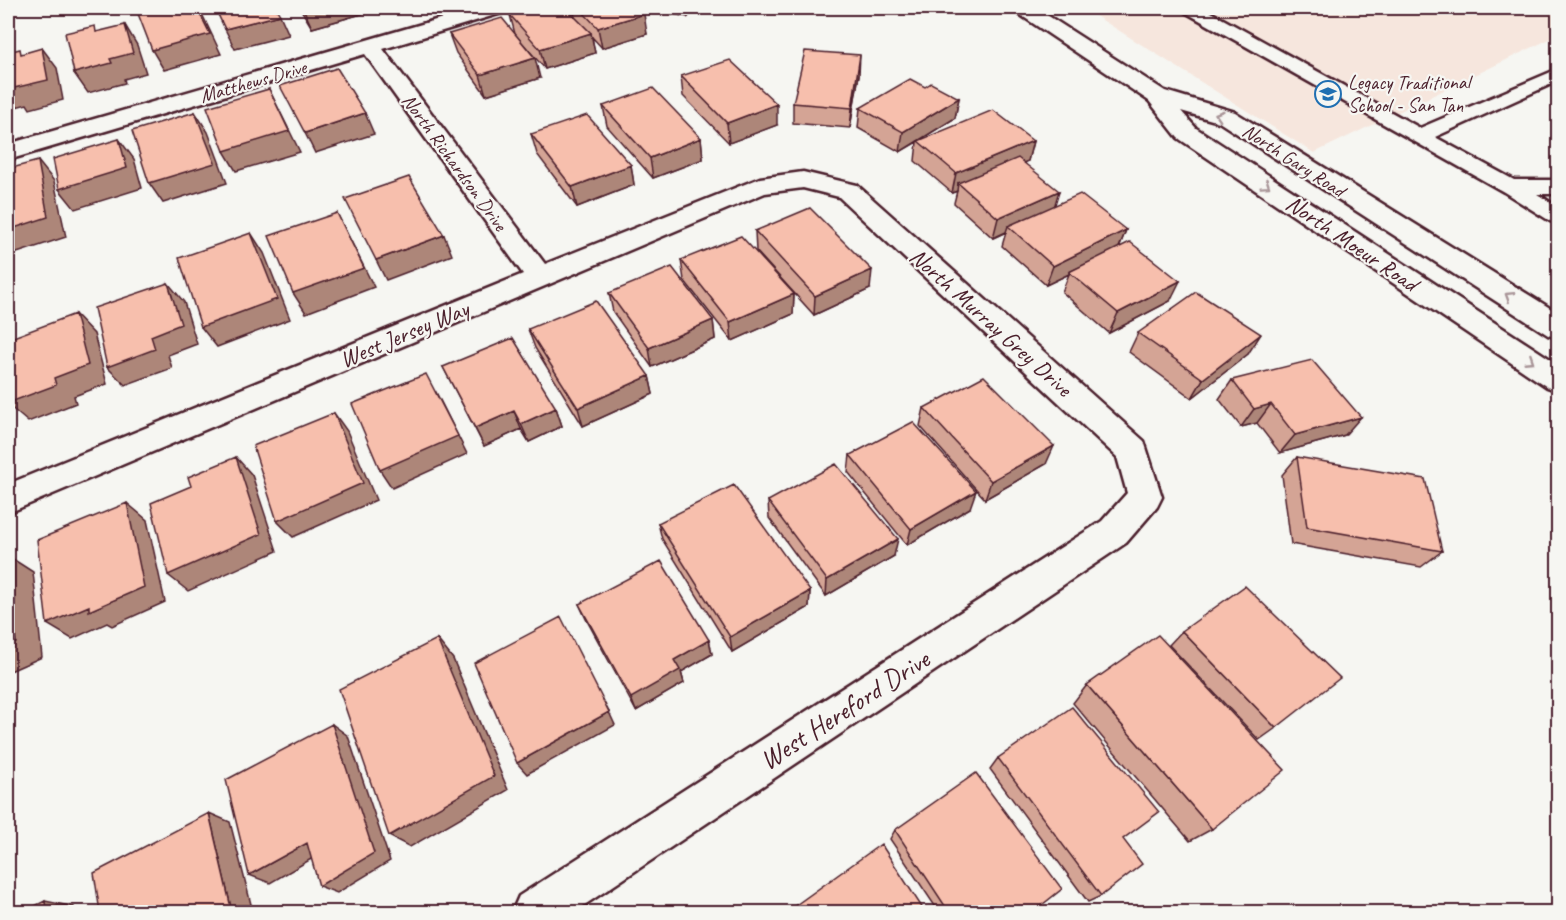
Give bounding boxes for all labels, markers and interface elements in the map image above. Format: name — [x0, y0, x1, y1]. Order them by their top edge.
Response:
street label: Matthews Drive — [197, 54, 311, 109]
place label: Legacy Traditional School - San Tan — [1348, 70, 1474, 118]
school or university icon: Legacy Traditional School - San Tan — [1313, 79, 1343, 109]
street label: North Richardson Drive — [396, 89, 514, 237]
one-way arrow — [1214, 109, 1225, 122]
street label: North Gary Road — [1238, 118, 1352, 204]
one-way arrow — [1259, 178, 1270, 189]
street label: North Moeur Road — [1280, 188, 1427, 300]
street label: North Murray Grey Drive — [904, 241, 1080, 404]
one-way arrow — [1505, 291, 1515, 303]
street label: West Jersey Way — [335, 293, 475, 375]
one-way arrow — [1524, 353, 1534, 365]
street label: West Hereford Drive — [753, 641, 937, 777]

